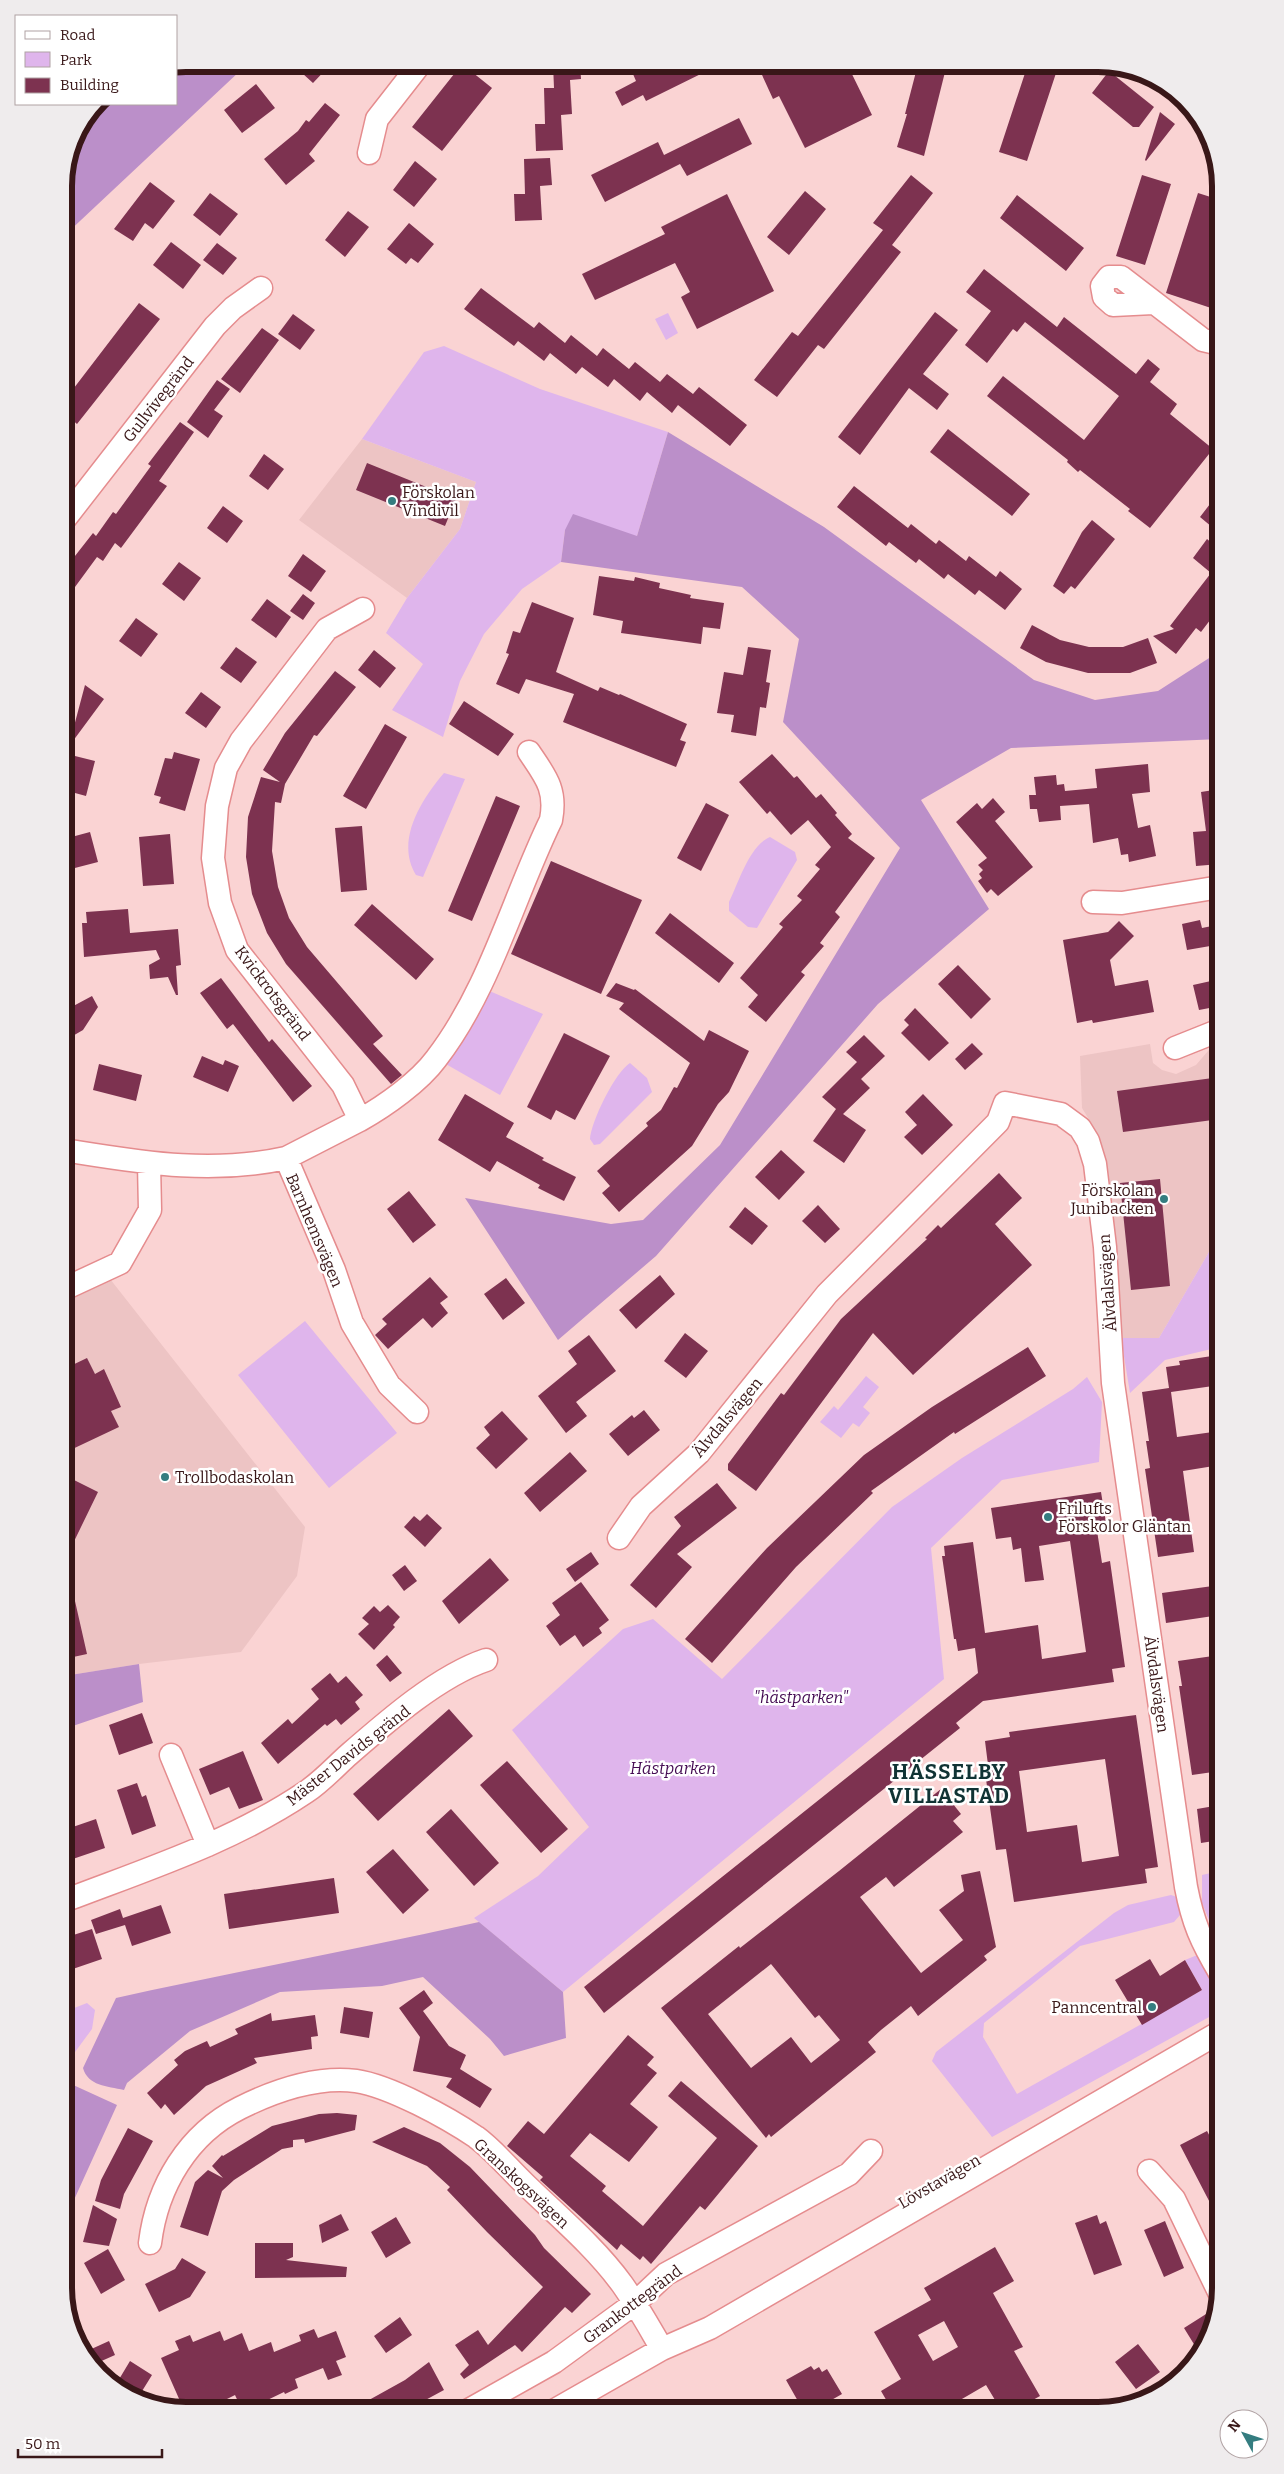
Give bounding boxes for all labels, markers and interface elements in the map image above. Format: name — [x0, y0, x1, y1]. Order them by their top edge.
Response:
legend — [15, 15, 178, 105]
text: Road — [60, 26, 95, 44]
text: Park — [60, 51, 92, 69]
text: Building — [60, 76, 119, 94]
street label: Gullvivegränd — [119, 352, 198, 446]
place label: Förskolan Vindivil — [402, 483, 475, 520]
marker: Förskolan Vindivil — [386, 495, 398, 507]
street label: Kvickrotsgränd — [231, 942, 315, 1045]
street label: Barnhemsvägen — [282, 1171, 347, 1290]
place label: Förskolan Junibacken — [1070, 1181, 1154, 1218]
marker: Förskolan Junibacken — [1158, 1193, 1170, 1205]
street label: Älvdalsvägen — [1095, 1233, 1120, 1333]
street label: Älvdalsvägen — [689, 1374, 766, 1461]
place label: Trollbodaskolan — [175, 1468, 294, 1487]
marker: Trollbodaskolan — [159, 1471, 171, 1483]
place label: Frilufts Förskolor Gläntan — [1058, 1499, 1191, 1536]
marker: Frilufts Förskolor Gläntan — [1042, 1511, 1054, 1523]
street label: Älvdalsvägen — [1140, 1634, 1173, 1734]
park label: "hästparken" — [754, 1688, 849, 1707]
street label: Mäster Davids gränd — [283, 1701, 414, 1810]
park label: Hästparken — [630, 1759, 716, 1778]
district label: HÄSSELBY VILLASTAD — [888, 1759, 1010, 1809]
place label: Panncentral — [1051, 1998, 1142, 2017]
marker: Panncentral — [1146, 2001, 1158, 2013]
street label: Granskogsvägen — [470, 2134, 573, 2232]
street label: Lövstavägen — [895, 2150, 984, 2213]
street label: Grankottegränd — [579, 2261, 686, 2348]
north arrow — [1219, 2409, 1269, 2459]
text: N — [1224, 2416, 1245, 2436]
scale bar — [18, 2426, 161, 2458]
text: 50 m — [25, 2435, 61, 2453]

